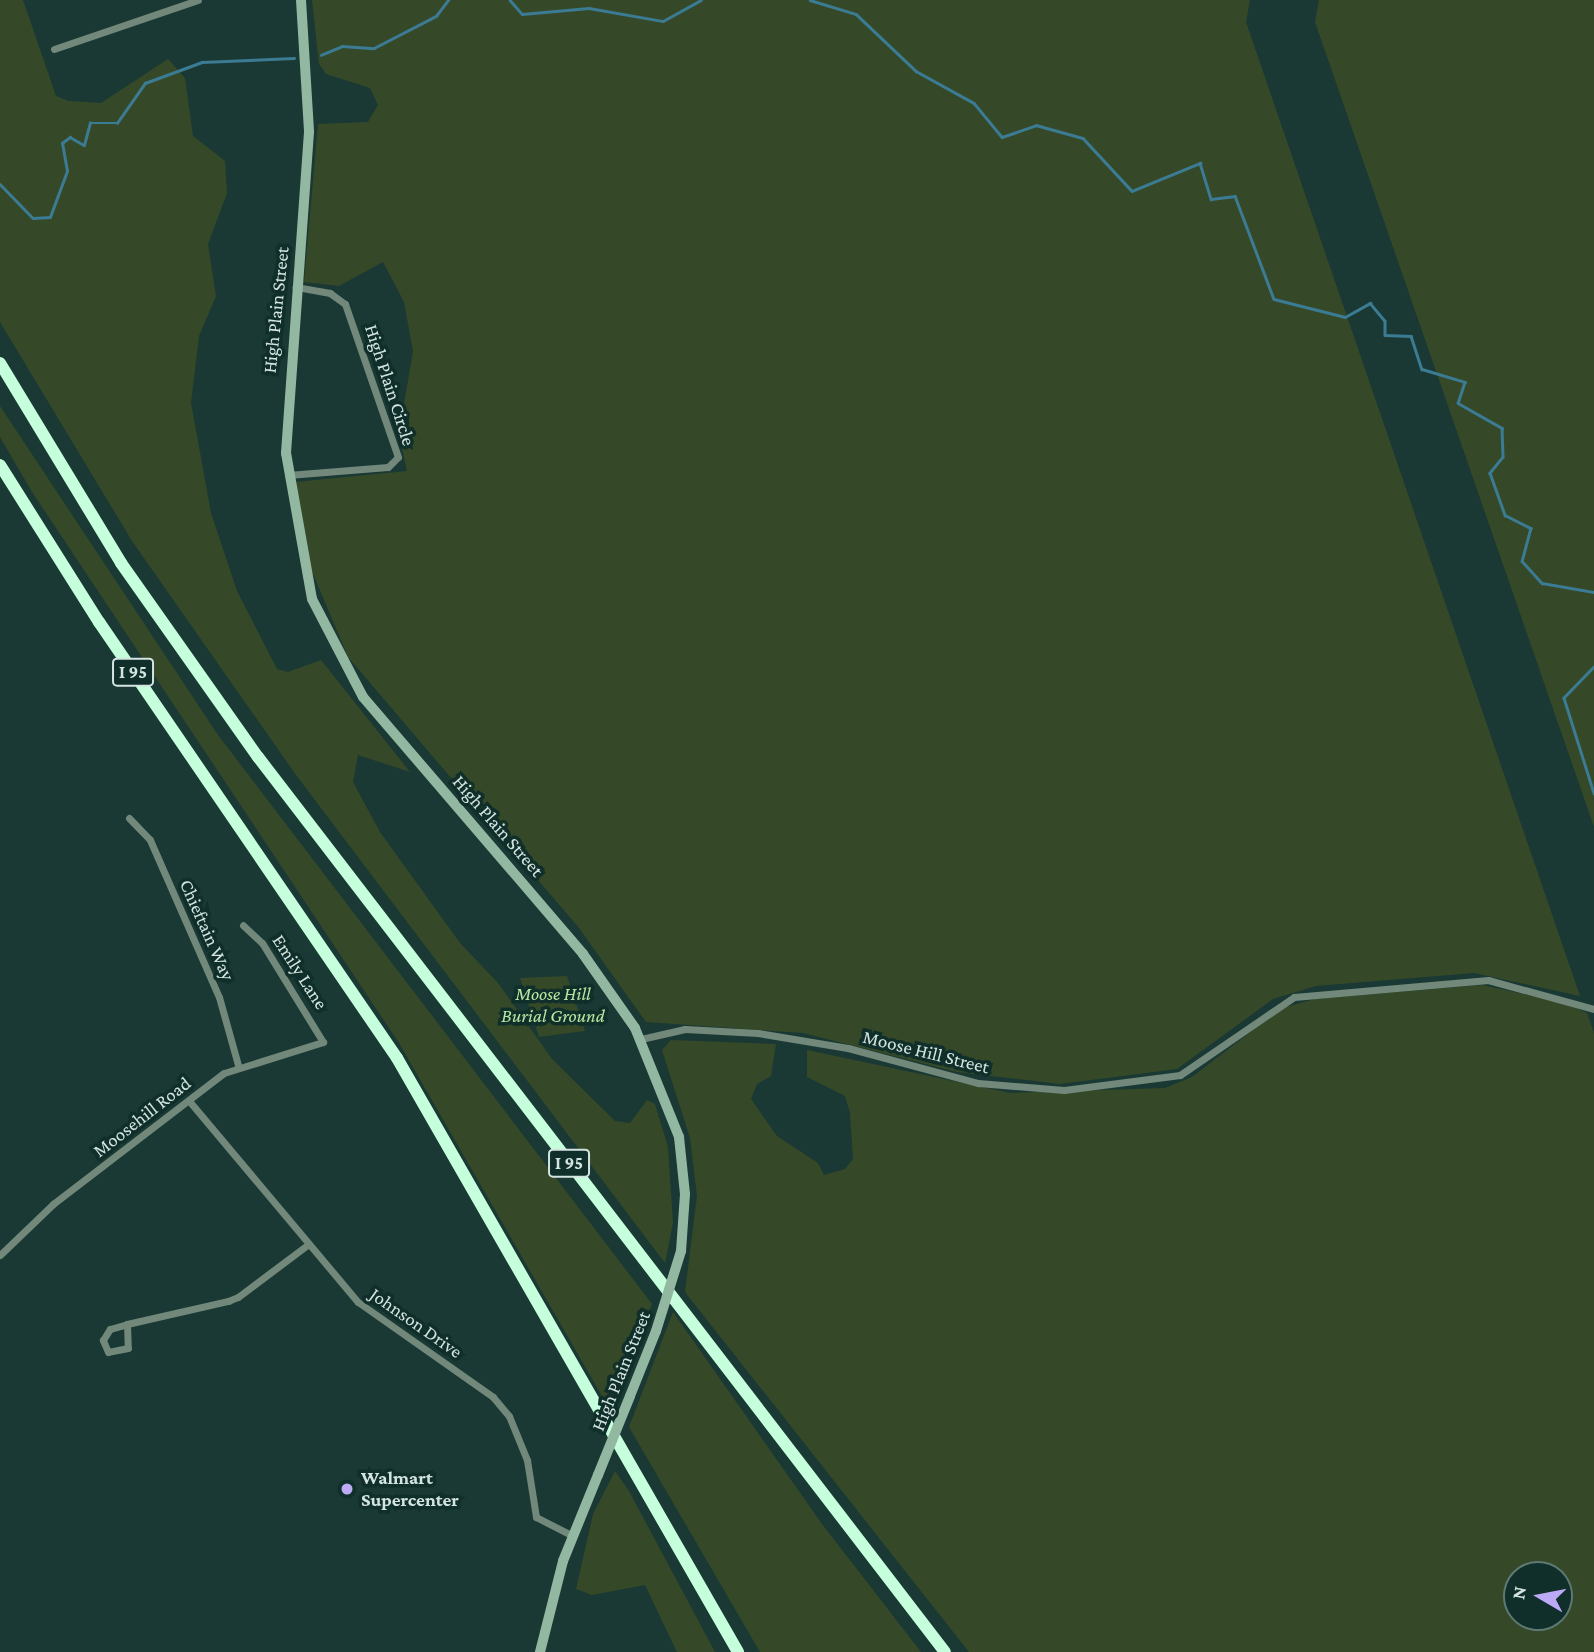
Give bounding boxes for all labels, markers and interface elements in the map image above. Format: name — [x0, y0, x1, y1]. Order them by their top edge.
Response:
street label: High Plain Street — [258, 246, 294, 374]
street label: High Plain Circle — [360, 322, 420, 448]
road number: I 95 — [112, 658, 154, 686]
street label: High Plain Street — [448, 771, 548, 881]
street label: Chieftain Way — [175, 876, 239, 984]
street label: Emily Lane — [267, 930, 333, 1014]
park label: Moose Hill Burial Ground — [501, 983, 605, 1027]
street label: Moose Hill Street — [860, 1025, 992, 1079]
street label: Moosehill Road — [89, 1072, 195, 1162]
road number: I 95 — [548, 1148, 590, 1178]
street label: Johnson Drive — [365, 1283, 467, 1363]
street label: High Plain Street — [587, 1308, 655, 1434]
place label: Walmart Supercenter — [361, 1467, 459, 1511]
marker: Walmart Supercenter — [339, 1481, 355, 1497]
north arrow — [1503, 1561, 1573, 1631]
text: N — [1507, 1584, 1530, 1601]

